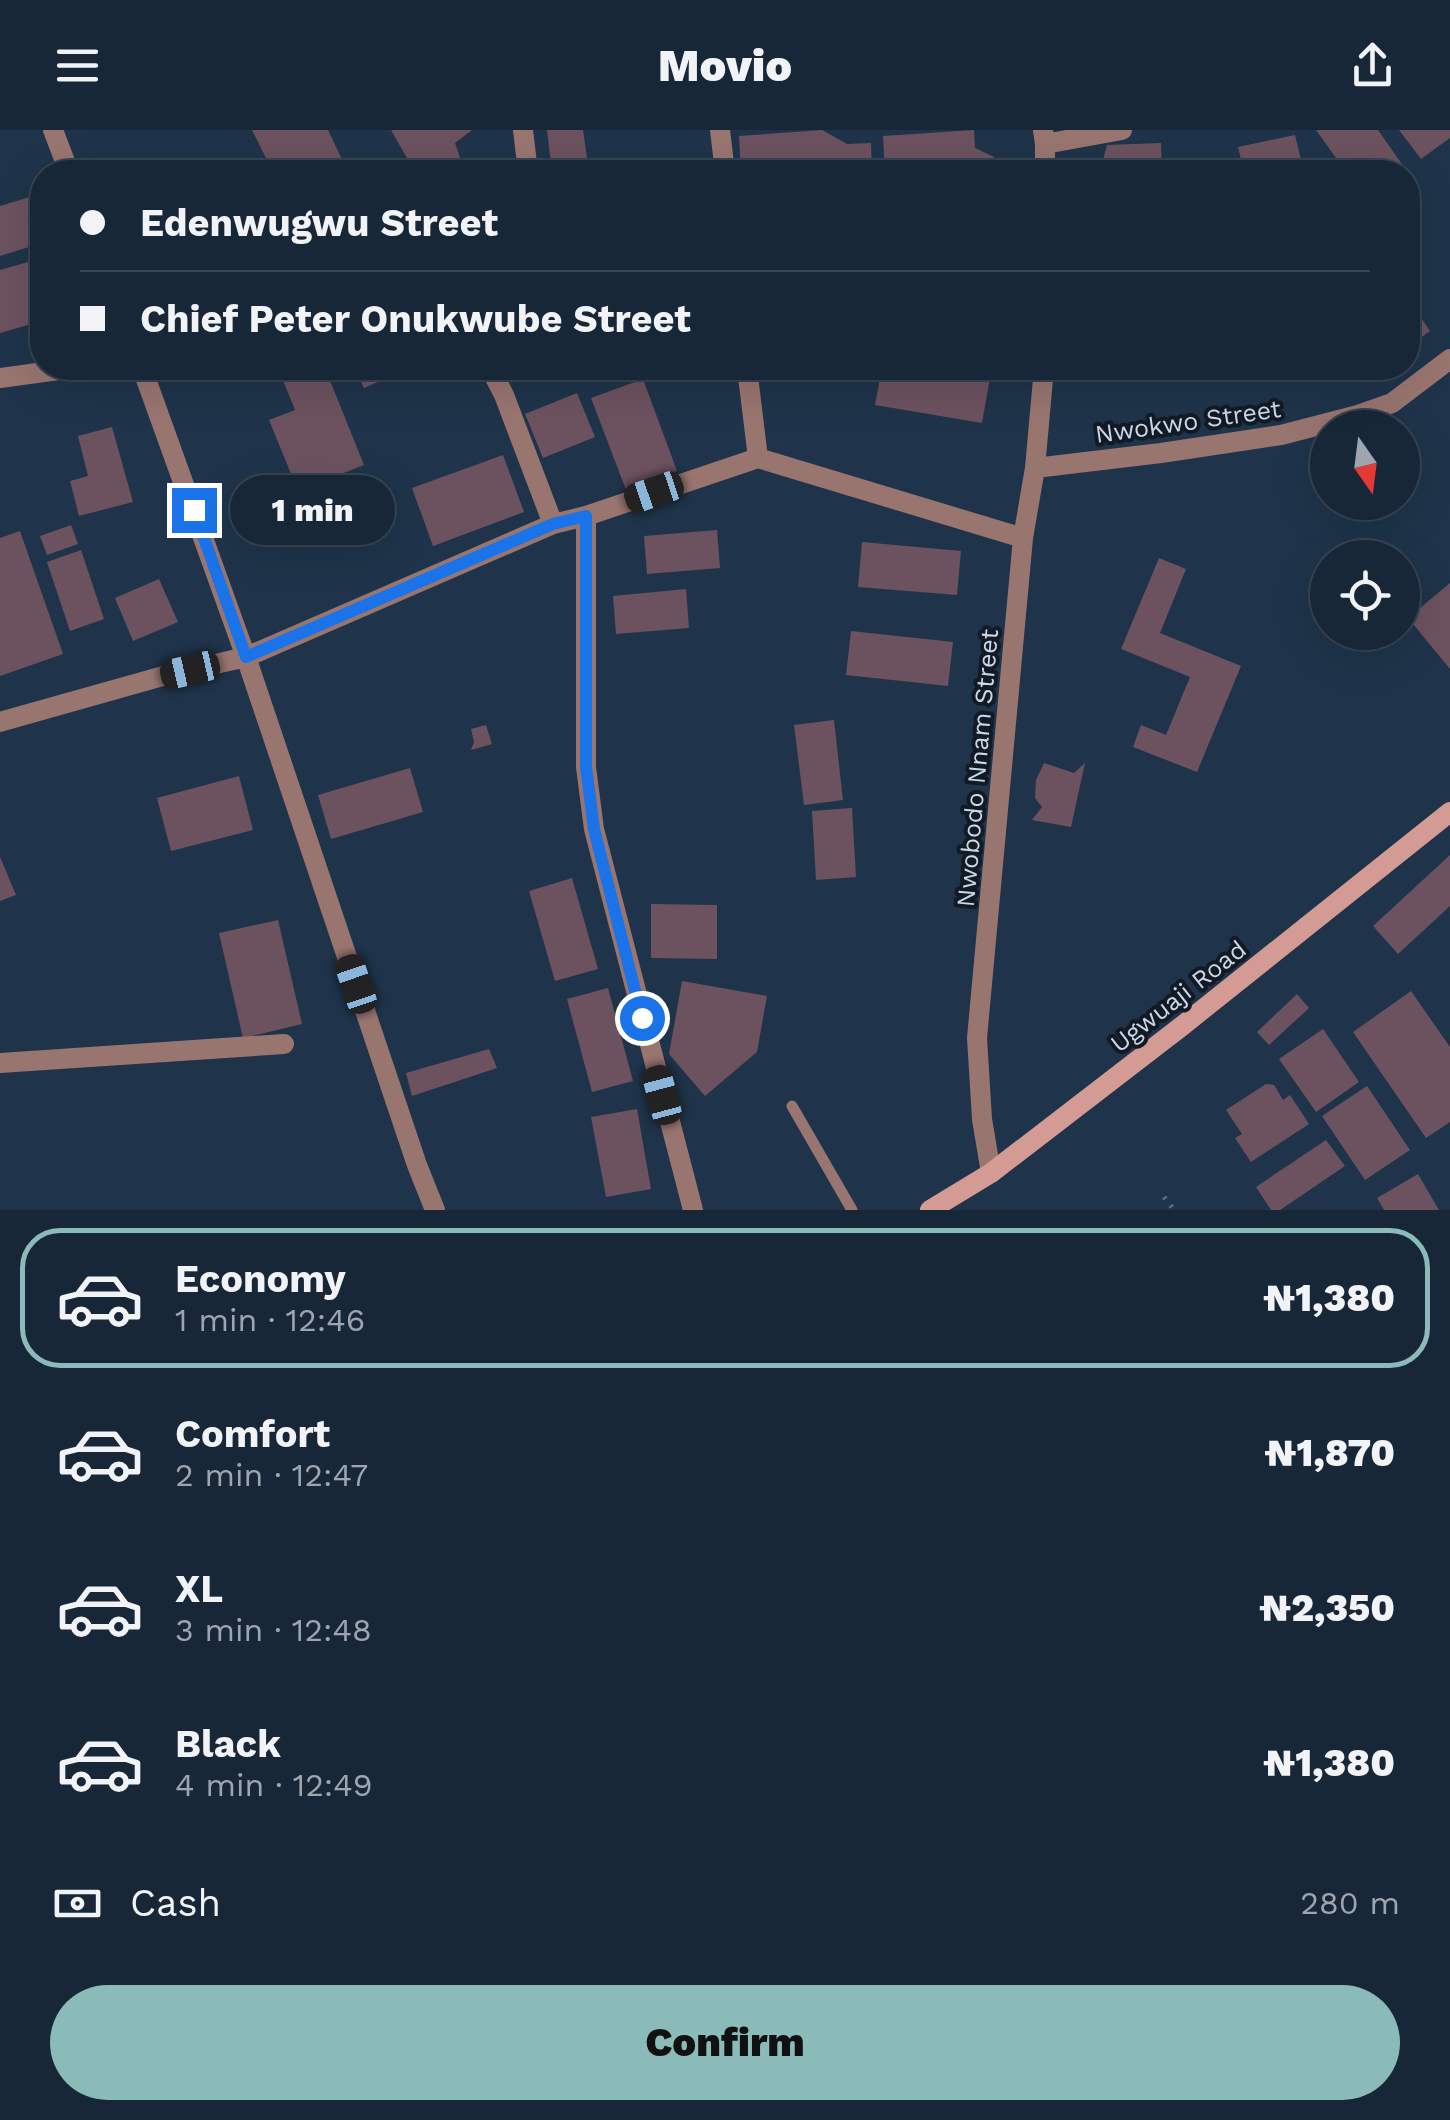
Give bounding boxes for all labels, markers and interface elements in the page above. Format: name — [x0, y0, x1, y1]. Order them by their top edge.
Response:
icon: menu — [50, 38, 105, 93]
icon: share — [1345, 38, 1400, 93]
text: Movio — [658, 39, 792, 92]
text: Edenwugwu Street — [140, 201, 498, 245]
text: Chief Peter Onukwube Street — [140, 297, 691, 341]
street label: Nwokwo Street — [1093, 394, 1283, 449]
north arrow — [1310, 410, 1420, 520]
map controls — [1310, 410, 1420, 650]
car — [621, 468, 687, 516]
callout: 1 min — [229, 475, 394, 545]
route end — [172, 488, 217, 533]
text: 1 min — [271, 491, 354, 529]
button: locate — [1310, 540, 1420, 650]
street label: Nwobodo Nnam Street — [951, 627, 1004, 908]
car — [157, 649, 223, 691]
street label: Ugwuaji Road — [1105, 935, 1252, 1058]
car — [332, 951, 380, 1017]
route start — [620, 996, 665, 1041]
car — [640, 1062, 684, 1128]
icon: car — [55, 1253, 145, 1343]
text: Economy — [175, 1257, 346, 1301]
text: ₦1,380 — [1263, 1276, 1395, 1320]
text: 1 min · 12:46 — [175, 1301, 365, 1339]
icon: car — [55, 1408, 145, 1498]
text: Comfort — [175, 1412, 330, 1456]
text: ₦1,870 — [1264, 1431, 1395, 1475]
text: 2 min · 12:47 — [175, 1456, 368, 1494]
icon: car — [55, 1563, 145, 1653]
text: XL — [175, 1567, 223, 1611]
text: ₦2,350 — [1259, 1586, 1395, 1630]
text: 3 min · 12:48 — [175, 1611, 372, 1649]
icon: car — [55, 1718, 145, 1808]
text: Black — [175, 1722, 281, 1766]
text: ₦1,380 — [1263, 1741, 1395, 1785]
text: 4 min · 12:49 — [175, 1766, 373, 1804]
icon: cash — [50, 1876, 105, 1931]
text: Cash — [130, 1881, 221, 1925]
text: 280 m — [1300, 1884, 1400, 1922]
button: Confirm — [50, 1985, 1400, 2100]

